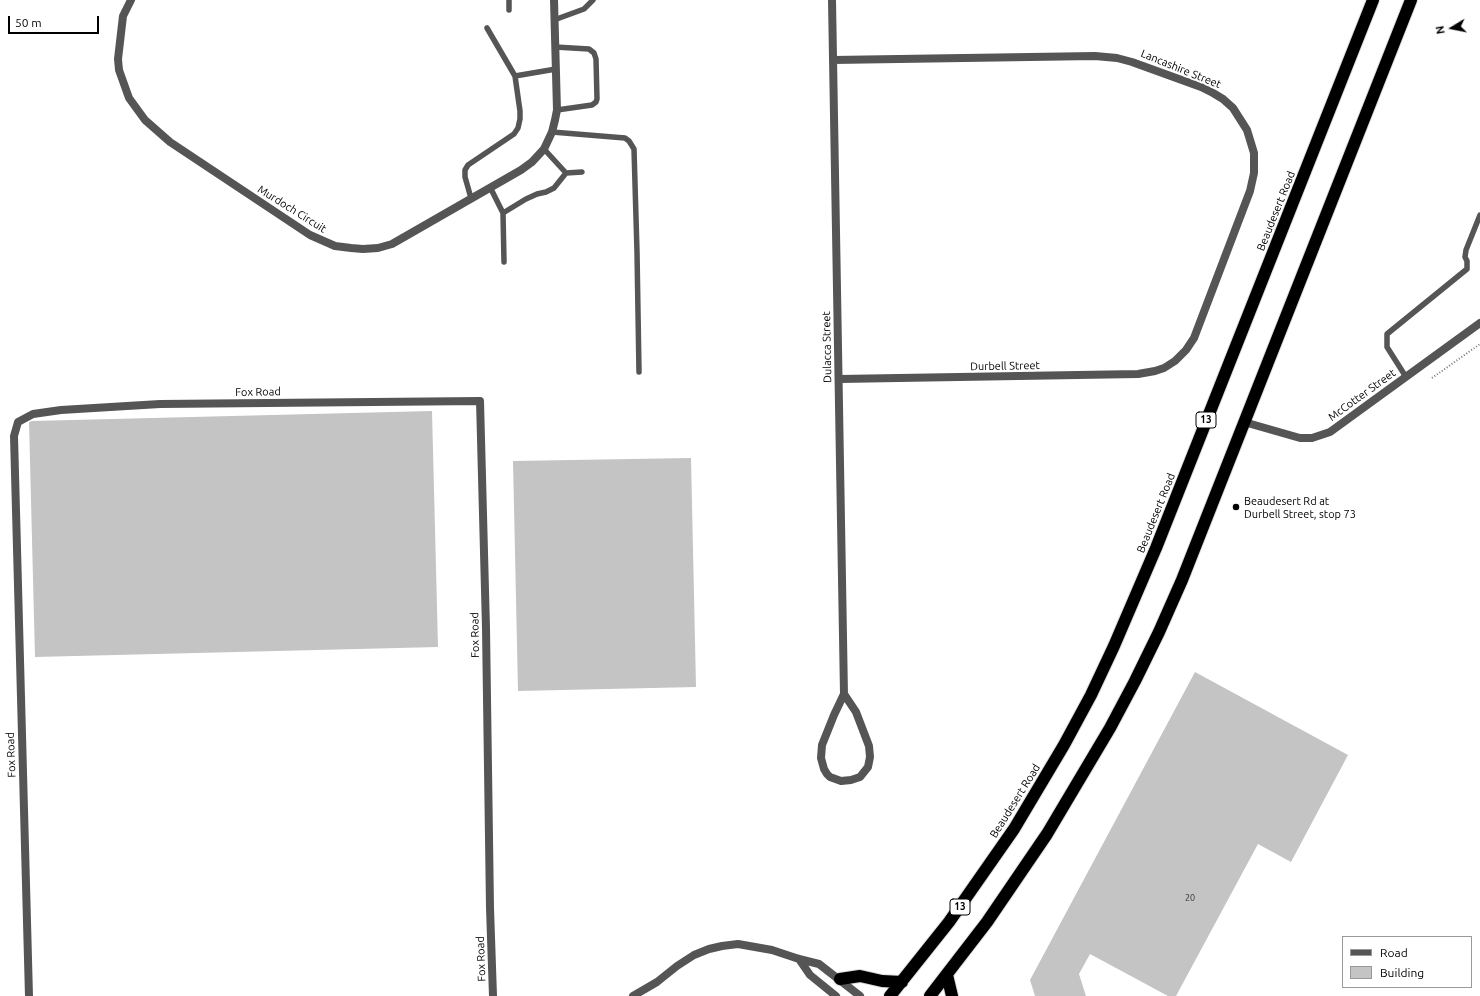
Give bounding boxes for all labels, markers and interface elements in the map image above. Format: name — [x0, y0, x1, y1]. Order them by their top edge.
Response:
scale bar — [10, 8, 101, 34]
north arrow — [1432, 8, 1472, 48]
text: 50 m — [15, 16, 42, 29]
text: N — [1434, 25, 1447, 35]
street label: Lancashire Street — [1139, 47, 1223, 91]
street label: Beaudesert Road — [1254, 169, 1298, 253]
street label: Murdoch Circuit — [255, 183, 329, 235]
street label: Dulacca Street — [820, 311, 834, 383]
street label: Durbell Street — [970, 359, 1040, 373]
street label: McCotter Street — [1326, 366, 1398, 424]
street label: Fox Road — [235, 385, 281, 399]
road number: 13 — [1196, 412, 1216, 428]
street label: Beaudesert Road — [1134, 471, 1178, 555]
place label: Beaudesert Rd at Durbell Street, stop 73 — [1244, 494, 1356, 520]
marker: Beaudesert Rd at Durbell Street, stop 73 — [1231, 502, 1241, 512]
street label: Fox Road — [468, 612, 482, 658]
street label: Fox Road — [4, 732, 18, 778]
street label: Beaudesert Road — [987, 762, 1043, 840]
house number: 20 — [1185, 893, 1195, 903]
road number: 13 — [950, 899, 970, 915]
street label: Fox Road — [474, 936, 488, 982]
legend — [1342, 936, 1472, 988]
text: Road — [1380, 946, 1408, 959]
text: Building — [1380, 966, 1424, 979]

